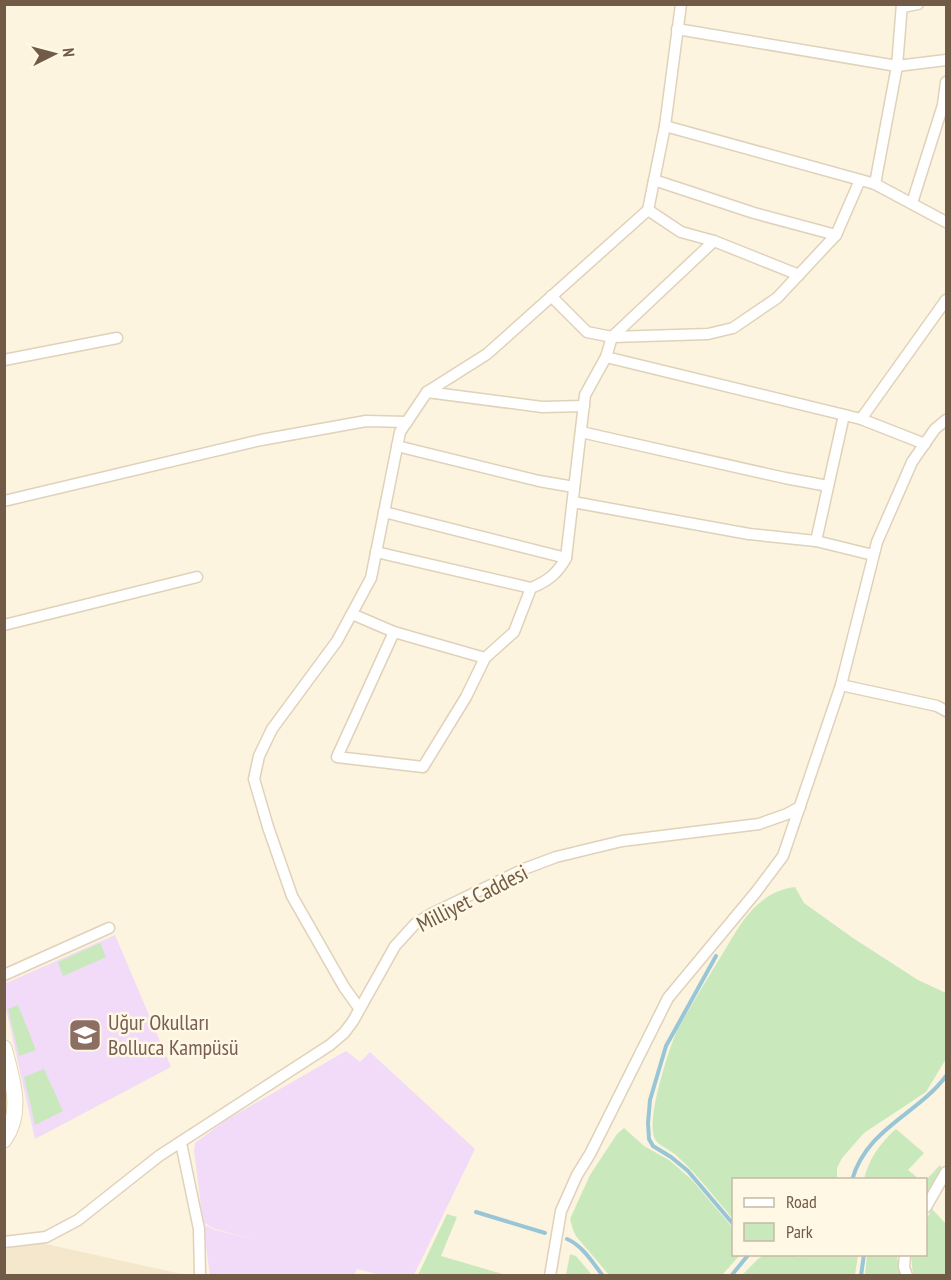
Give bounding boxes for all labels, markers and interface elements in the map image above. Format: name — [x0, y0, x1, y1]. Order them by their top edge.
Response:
north arrow — [24, 24, 84, 84]
text: N — [59, 47, 79, 58]
street label: Milliyet Caddesi — [412, 858, 532, 938]
place label: Uğur Okulları Bolluca Kampüsü — [108, 1008, 239, 1061]
school or university icon: Uğur Okulları Bolluca Kampüsü — [67, 1017, 103, 1053]
legend — [732, 1178, 927, 1256]
text: Road — [786, 1190, 817, 1213]
text: Park — [786, 1220, 813, 1243]

